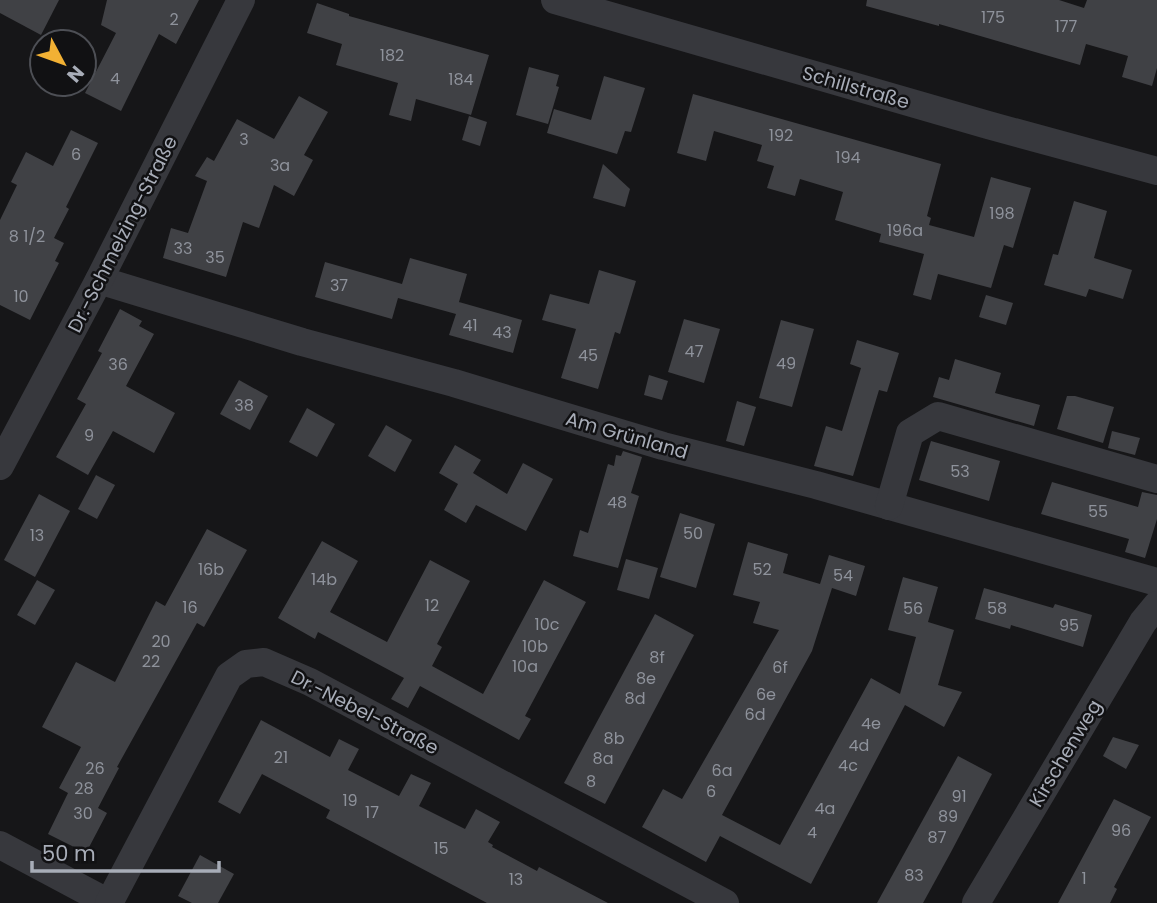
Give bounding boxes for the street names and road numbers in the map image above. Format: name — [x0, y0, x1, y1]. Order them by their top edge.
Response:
street label: Schillstraße — [799, 59, 913, 116]
street label: Dr.-Schmelzing-Straße — [61, 131, 184, 337]
street label: Am Grünland — [562, 405, 691, 466]
street label: Dr.-Nebel-Straße — [286, 664, 443, 761]
street label: Kirschenweg — [1023, 694, 1108, 812]

